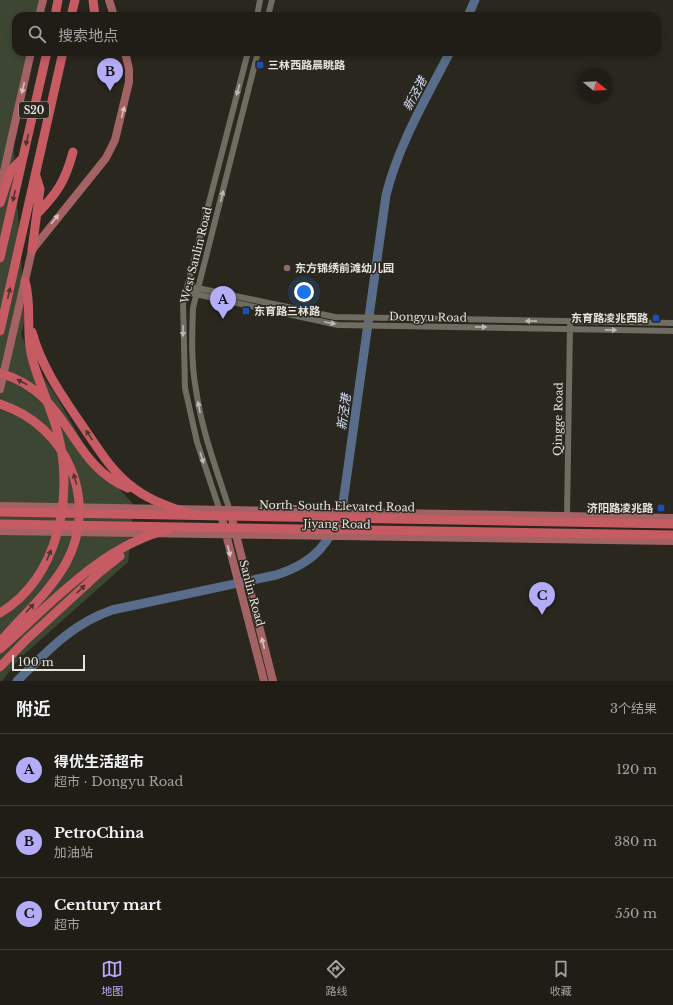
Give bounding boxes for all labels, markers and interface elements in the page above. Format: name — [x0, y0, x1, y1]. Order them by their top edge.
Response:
search box — [12, 12, 661, 56]
icon: search — [26, 23, 48, 45]
text: 搜索地点 — [58, 26, 118, 45]
pin: B — [97, 58, 123, 91]
place label: 三林西路晨眺路 — [268, 58, 346, 72]
marker: 三林西路晨眺路 — [255, 60, 265, 70]
north arrow — [577, 68, 613, 104]
water label: 新泾港 — [399, 73, 431, 113]
one-way arrow — [19, 82, 25, 94]
one-way arrow — [235, 84, 241, 96]
road number: S20 — [19, 102, 49, 118]
one-way arrow — [120, 106, 126, 118]
one-way arrow — [23, 134, 29, 146]
one-way arrow — [10, 190, 16, 203]
one-way arrow — [219, 190, 225, 202]
street label: West Sanlin Road — [177, 205, 215, 306]
one-way arrow — [51, 213, 60, 224]
place label: 东方锦绣前滩幼儿园 — [295, 261, 394, 275]
marker: 东方锦绣前滩幼儿园 — [282, 263, 292, 273]
your location — [294, 282, 314, 302]
one-way arrow — [6, 286, 12, 299]
pin: A — [210, 286, 236, 319]
place label: 东育路三林路 — [254, 304, 321, 318]
marker: 东育路三林路 — [241, 306, 251, 316]
street label: Dongyu Road — [389, 309, 468, 325]
place label: 东育路凌兆西路 — [571, 311, 649, 325]
marker: 东育路凌兆西路 — [651, 313, 661, 323]
one-way arrow — [524, 318, 537, 324]
one-way arrow — [324, 321, 337, 327]
one-way arrow — [475, 324, 487, 331]
one-way arrow — [180, 325, 186, 338]
one-way arrow — [605, 326, 617, 333]
one-way arrow — [17, 379, 28, 385]
street label: Qingge Road — [550, 382, 566, 456]
water label: 新泾港 — [334, 391, 354, 431]
one-way arrow — [195, 401, 201, 413]
one-way arrow — [85, 429, 93, 440]
one-way arrow — [200, 453, 206, 465]
one-way arrow — [72, 473, 78, 485]
street label: North-South Elevated Road — [259, 498, 416, 514]
place label: 济阳路凌兆路 — [587, 501, 654, 515]
marker: 济阳路凌兆路 — [656, 503, 666, 513]
street label: Jiyang Road — [301, 516, 371, 532]
one-way arrow — [227, 545, 233, 557]
one-way arrow — [46, 549, 52, 561]
street label: Sanlin Road — [236, 558, 268, 628]
pin: C — [529, 582, 555, 615]
one-way arrow — [76, 585, 86, 594]
one-way arrow — [26, 603, 35, 613]
one-way arrow — [260, 637, 266, 649]
scale bar — [12, 653, 85, 672]
text: 100 m — [18, 655, 54, 669]
text: 附近 — [16, 699, 50, 720]
text: 3个结果 — [610, 700, 657, 717]
text: 得优生活超市 — [54, 752, 144, 771]
text: A — [24, 761, 34, 778]
text: 120 m — [616, 761, 657, 778]
text: 超市 · Dongyu Road — [54, 773, 183, 790]
text: PetroChina — [54, 823, 144, 842]
text: B — [24, 833, 34, 850]
text: 380 m — [614, 833, 657, 850]
text: 加油站 — [54, 844, 93, 861]
text: Century mart — [54, 895, 162, 914]
text: C — [24, 905, 34, 922]
text: 550 m — [615, 905, 657, 922]
text: 超市 — [54, 916, 80, 933]
tab: 地图 — [101, 958, 123, 998]
tab: 路线 — [325, 958, 347, 998]
tab: 收藏 — [550, 958, 572, 998]

